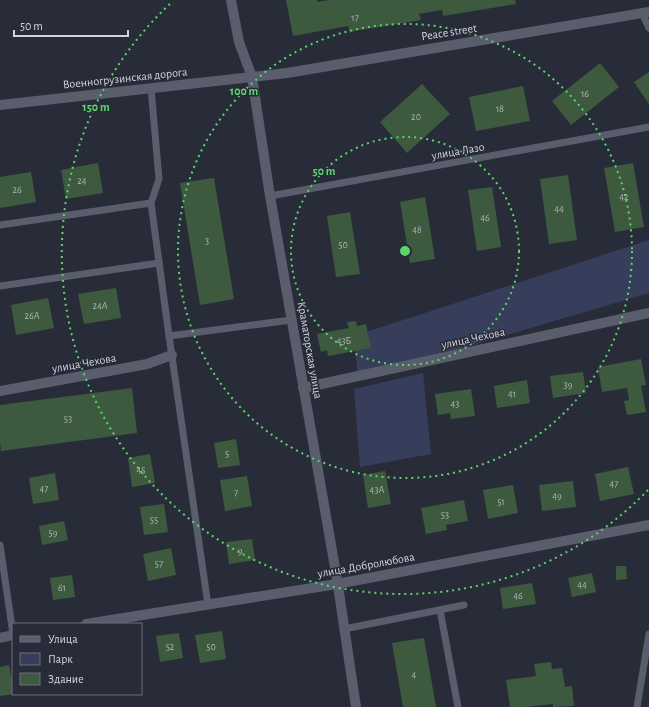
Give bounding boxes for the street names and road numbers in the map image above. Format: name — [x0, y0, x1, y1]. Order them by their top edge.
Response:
street label: Peace street — [420, 22, 478, 42]
street label: Военногрузинская дорога — [62, 65, 188, 91]
street label: улица Лазо — [430, 140, 486, 163]
street label: Краматорская улица — [295, 300, 325, 400]
street label: улица Чехова — [439, 325, 507, 352]
street label: улица Чехова — [50, 351, 118, 376]
street label: улица Добролюбова — [316, 550, 416, 581]

